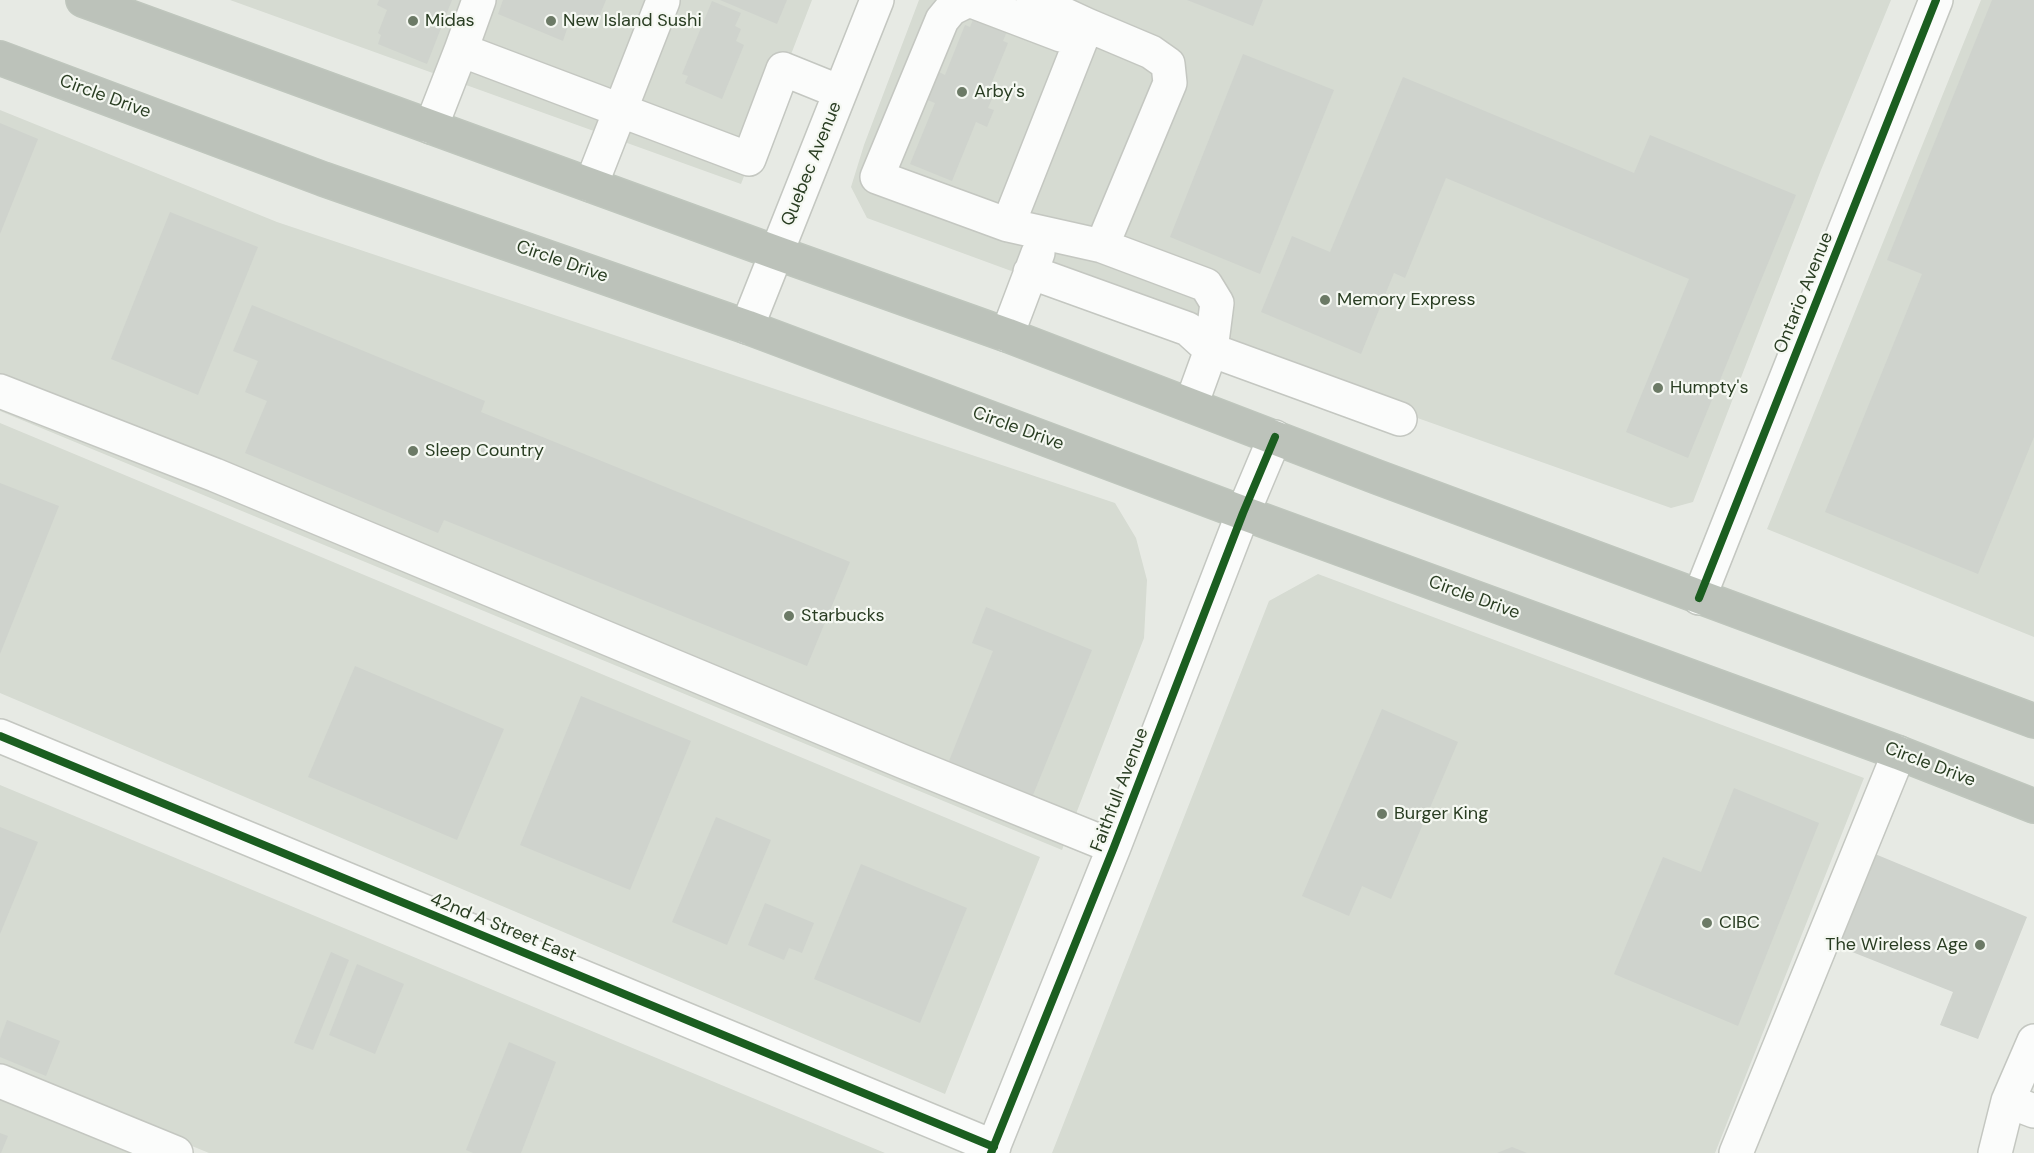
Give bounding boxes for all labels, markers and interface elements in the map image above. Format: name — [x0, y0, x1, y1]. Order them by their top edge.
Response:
place label: Midas — [425, 10, 475, 32]
place label: New Island Sushi — [563, 10, 702, 32]
marker: Midas — [406, 14, 420, 28]
marker: New Island Sushi — [544, 14, 558, 28]
street label: Circle Drive — [56, 71, 154, 123]
place label: Arby's — [974, 81, 1025, 103]
marker: Arby's — [955, 85, 969, 99]
street label: Quebec Avenue — [777, 99, 847, 229]
street label: Ontario Avenue — [1770, 229, 1838, 357]
street label: Circle Drive — [513, 236, 611, 288]
place label: Memory Express — [1337, 289, 1476, 311]
marker: Memory Express — [1318, 293, 1332, 307]
place label: Humpty's — [1670, 377, 1748, 399]
marker: Humpty's — [1651, 381, 1665, 395]
street label: Circle Drive — [969, 403, 1067, 455]
place label: Sleep Country — [425, 440, 544, 462]
marker: Sleep Country — [406, 444, 420, 458]
street label: Circle Drive — [1425, 572, 1523, 624]
place label: Starbucks — [801, 605, 884, 627]
marker: Starbucks — [782, 609, 796, 623]
street label: Faithfull Avenue — [1086, 725, 1154, 855]
street label: Circle Drive — [1882, 738, 1978, 792]
place label: Burger King — [1394, 803, 1488, 825]
marker: Burger King — [1375, 807, 1389, 821]
street label: 42nd A Street East — [427, 889, 579, 967]
place label: CIBC — [1719, 912, 1760, 934]
marker: CIBC — [1700, 916, 1714, 930]
place label: The Wireless Age — [1825, 934, 1968, 956]
marker: The Wireless Age — [1973, 938, 1987, 952]

